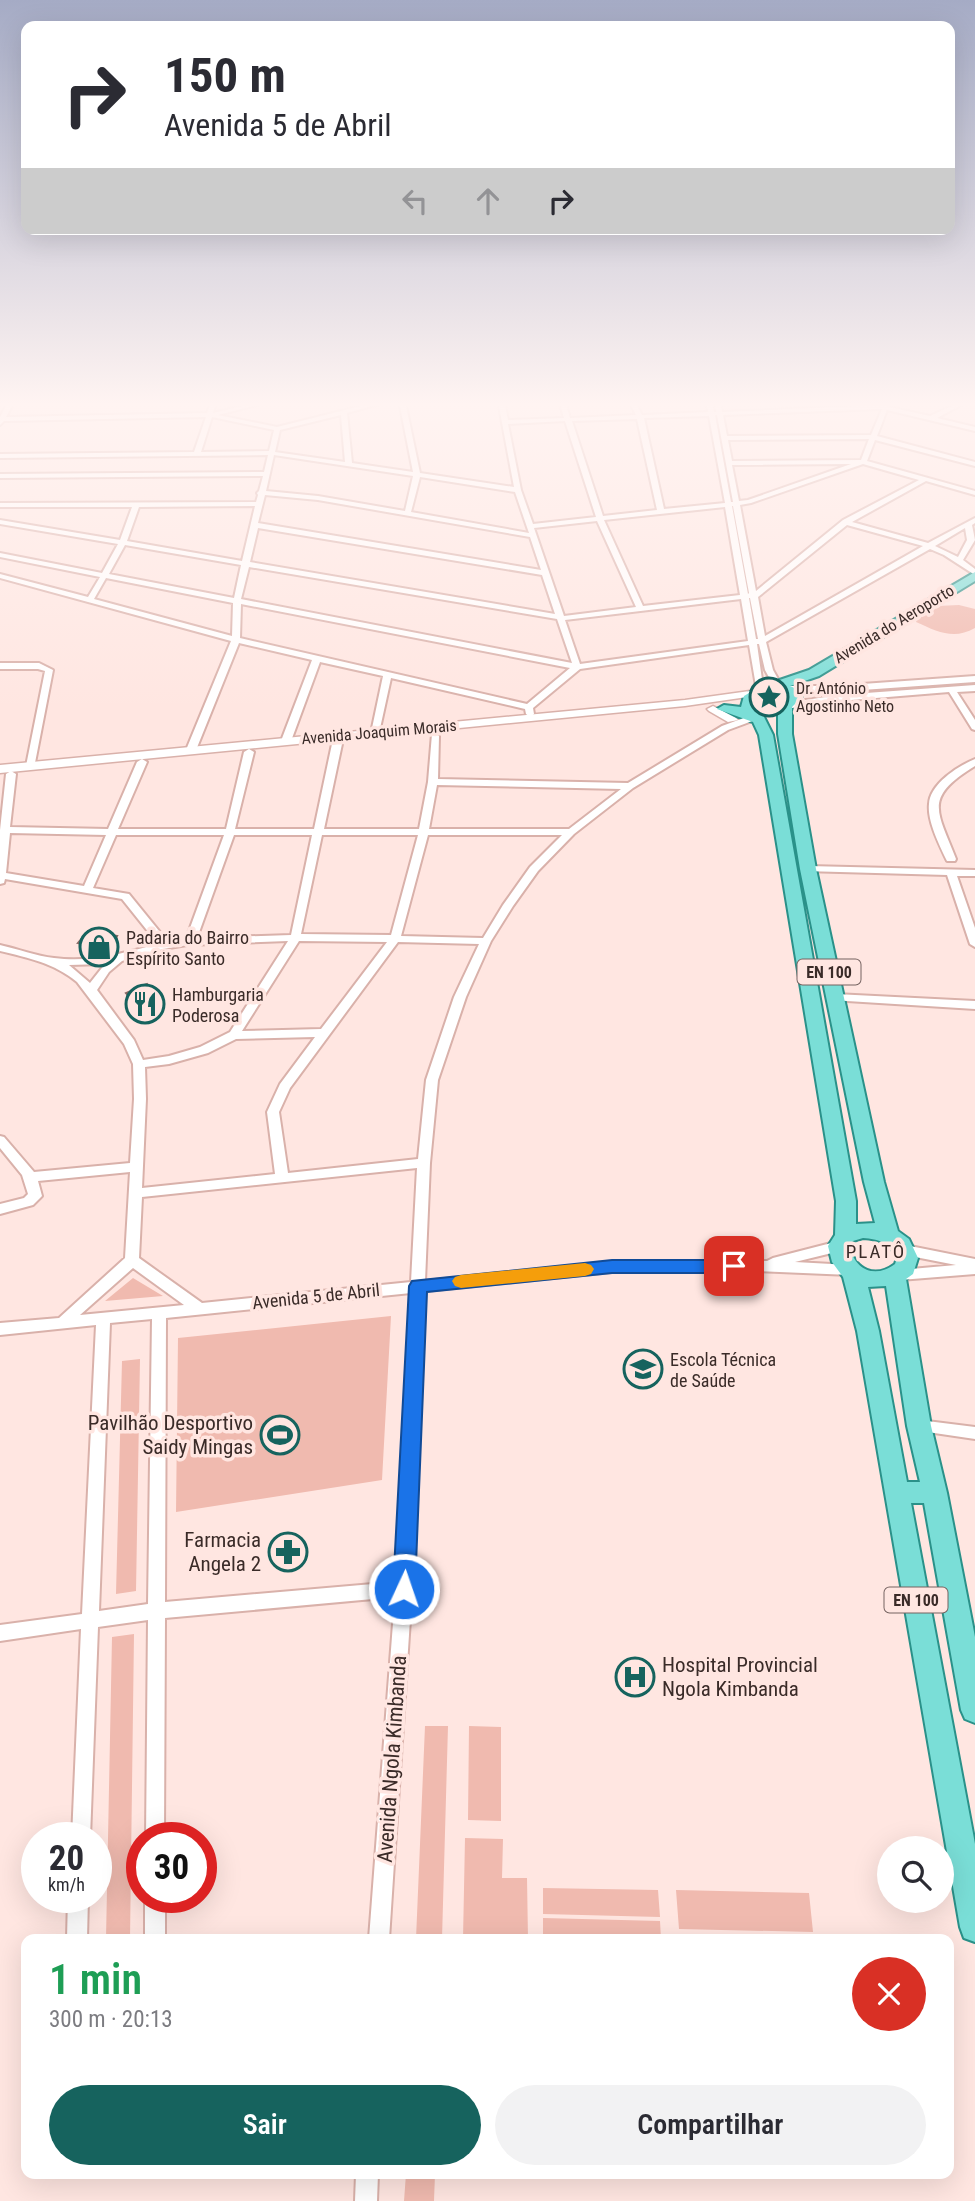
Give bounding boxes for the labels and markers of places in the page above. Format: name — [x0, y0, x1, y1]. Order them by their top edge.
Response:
place icon: Dr. António Agostinho Neto — [748, 676, 790, 718]
place label: Dr. António Agostinho Neto — [796, 679, 894, 716]
shop icon: Padaria do Bairro Espírito Santo — [78, 926, 120, 968]
place label: Padaria do Bairro Espírito Santo — [126, 927, 249, 969]
restaurant icon: Hamburgaria Poderosa — [124, 983, 166, 1025]
place label: Hamburgaria Poderosa — [172, 984, 264, 1026]
pin — [704, 1236, 764, 1296]
school or university icon: Escola Técnica de Saúde — [622, 1348, 664, 1390]
place label: Escola Técnica de Saúde — [670, 1349, 776, 1391]
place label: Pavilhão Desportivo Saidy Mingas — [88, 1411, 253, 1459]
sports icon: Pavilhão Desportivo Saidy Mingas — [259, 1414, 301, 1456]
place label: Farmacia Angela 2 — [184, 1528, 261, 1576]
pharmacy icon: Farmacia Angela 2 — [267, 1531, 309, 1573]
place label: Hospital Provincial Ngola Kimbanda — [662, 1653, 818, 1701]
hospital icon: Hospital Provincial Ngola Kimbanda — [614, 1656, 656, 1698]

